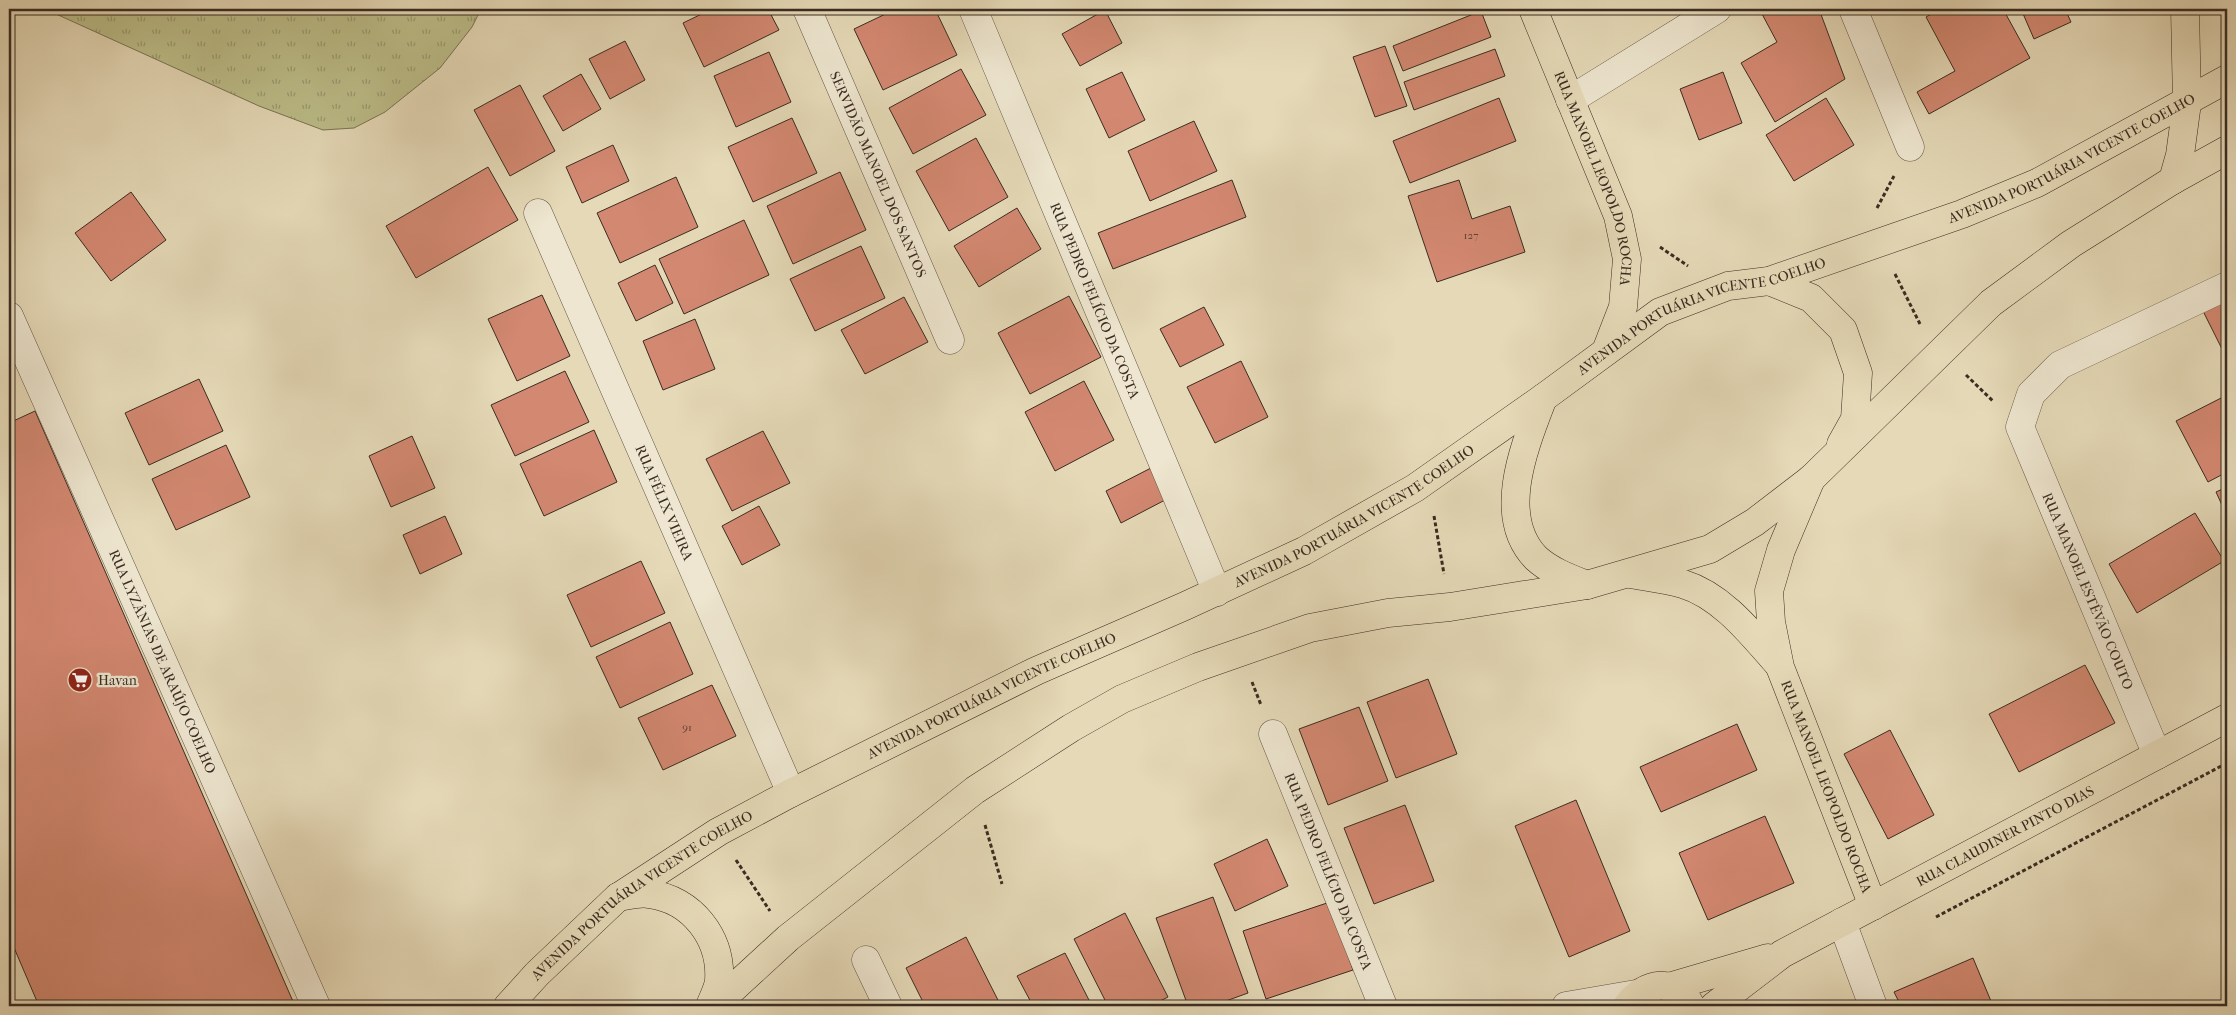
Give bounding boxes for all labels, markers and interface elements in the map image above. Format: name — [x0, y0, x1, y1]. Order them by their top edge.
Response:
street label: RUA MANOEL LEOPOLDO ROCHA — [1550, 68, 1635, 287]
street label: SERVIDÃO MANOEL DOS SANTOS — [826, 69, 930, 280]
street label: AVENIDA PORTUÁRIA VICENTE COELHO — [1945, 90, 2198, 227]
street label: RUA PEDRO FELÍCIO DA COSTA — [1046, 200, 1143, 402]
house number: 127 — [1464, 229, 1478, 242]
street label: AVENIDA PORTUÁRIA VICENTE COELHO — [1573, 254, 1828, 379]
street label: AVENIDA PORTUÁRIA VICENTE COELHO — [1230, 441, 1478, 592]
street label: RUA FÉLIX VIEIRA — [631, 442, 697, 564]
street label: RUA MANOEL ESTÊVÃO COUTO — [2038, 490, 2138, 692]
street label: RUA LYZÂNIAS DE ARAÚJO COELHO — [105, 547, 219, 776]
street label: AVENIDA PORTUÁRIA VICENTE COELHO — [863, 629, 1119, 763]
supermarket icon: Havan — [67, 667, 93, 693]
place label: Havan — [98, 672, 137, 689]
street label: RUA MANOEL LEOPOLDO ROCHA — [1777, 678, 1875, 896]
house number: 91 — [682, 721, 692, 734]
street label: RUA PEDRO FELÍCIO DA COSTA — [1281, 770, 1376, 973]
street label: RUA CLAUDINER PINTO DIAS — [1913, 782, 2097, 890]
street label: AVENIDA PORTUÁRIA VICENTE COELHO — [527, 807, 756, 985]

